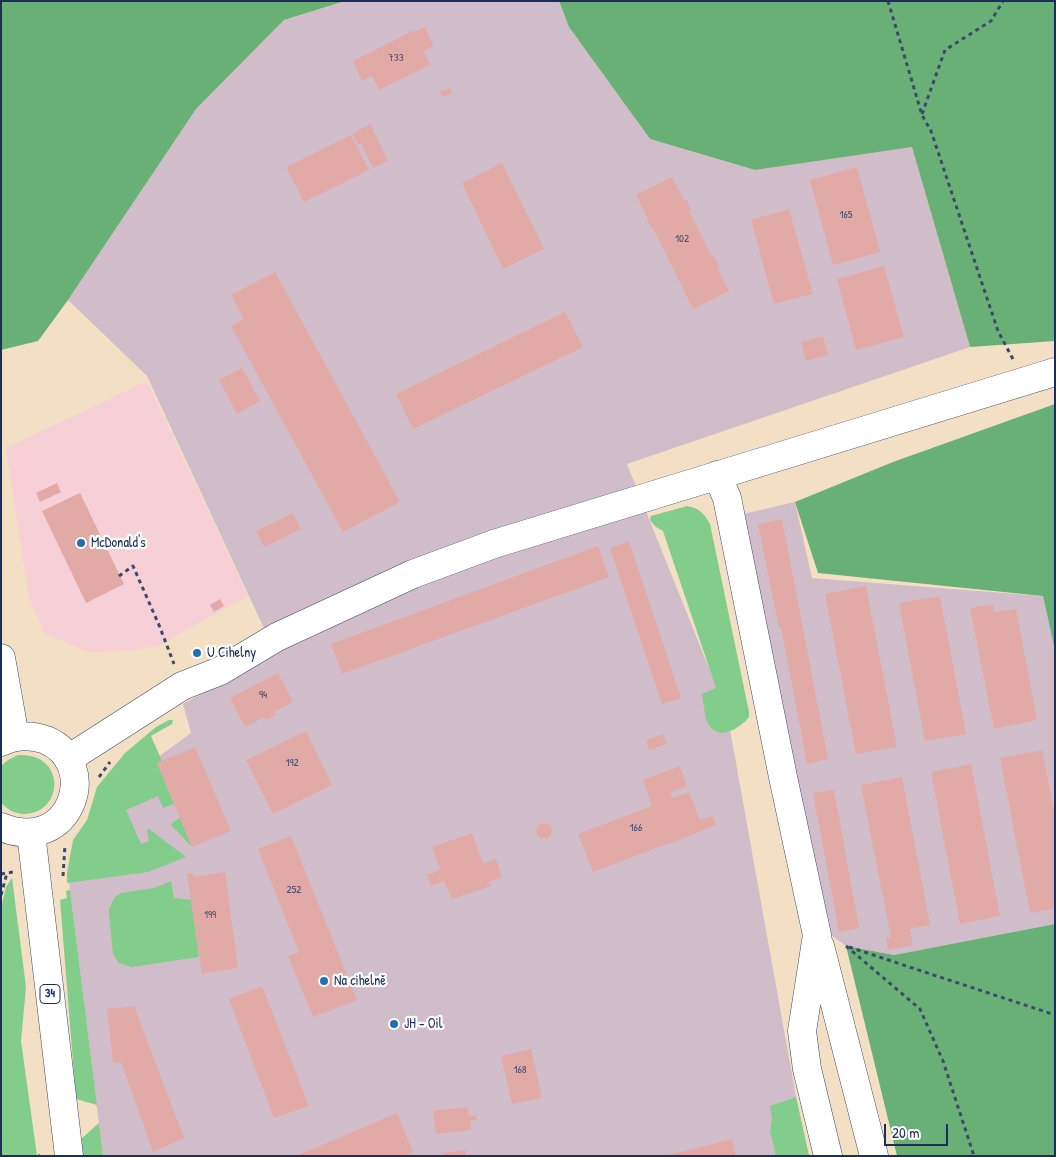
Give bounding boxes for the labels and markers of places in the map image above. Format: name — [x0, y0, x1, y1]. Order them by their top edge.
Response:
place label: McDonald's — [91, 535, 146, 551]
marker: McDonald's — [75, 537, 87, 549]
place label: U Cihelny — [207, 645, 256, 661]
marker: U Cihelny — [191, 647, 203, 659]
place label: Na cihelně — [334, 973, 386, 989]
marker: Na cihelně — [318, 975, 330, 987]
place label: JH - Oil — [404, 1016, 442, 1032]
marker: JH - Oil — [388, 1018, 400, 1030]

